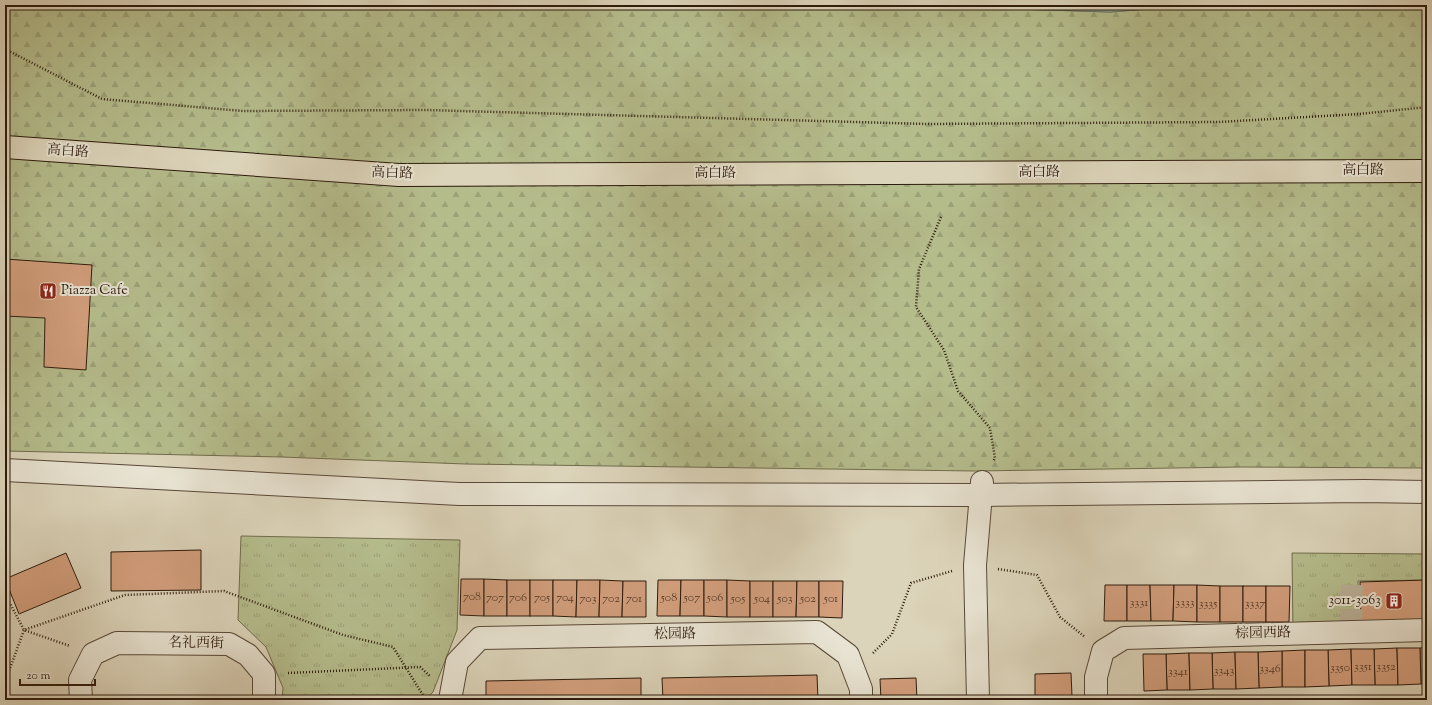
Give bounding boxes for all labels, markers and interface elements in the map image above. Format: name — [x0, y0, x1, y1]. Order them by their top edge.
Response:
street label: 高白路 — [46, 141, 90, 163]
street label: 高白路 — [1342, 161, 1384, 181]
street label: 高白路 — [371, 163, 413, 185]
street label: 高白路 — [1018, 163, 1060, 183]
street label: 高白路 — [694, 164, 736, 184]
restaurant icon: Piazza Cafe — [38, 281, 58, 301]
place label: Piazza Cafe — [61, 281, 128, 301]
house number: 708 — [463, 588, 481, 606]
house number: 707 — [486, 589, 504, 607]
house number: 706 — [509, 589, 527, 607]
house number: 705 — [534, 589, 550, 607]
house number: 704 — [556, 589, 574, 607]
house number: 508 — [660, 589, 677, 607]
house number: 507 — [683, 589, 700, 607]
house number: 506 — [706, 589, 723, 607]
house number: 703 — [580, 590, 597, 608]
house number: 702 — [602, 590, 620, 608]
house number: 701 — [626, 590, 642, 608]
house number: 505 — [730, 590, 745, 608]
house number: 504 — [753, 590, 770, 608]
house number: 503 — [776, 590, 793, 608]
house number: 502 — [799, 590, 816, 608]
house number: 501 — [823, 590, 838, 608]
place label: 3011-3063 — [1329, 591, 1381, 611]
building icon: 3011-3063 — [1384, 591, 1404, 611]
house number: 3331 — [1130, 594, 1148, 612]
house number: 3333 — [1175, 594, 1195, 612]
house number: 3335 — [1199, 595, 1217, 613]
house number: 3337 — [1245, 595, 1265, 613]
street label: 棕园西路 — [1235, 624, 1291, 644]
street label: 松园路 — [654, 625, 696, 645]
street label: 名礼西街 — [168, 634, 224, 654]
house number: 3351 — [1354, 658, 1372, 676]
house number: 3352 — [1376, 658, 1396, 676]
house number: 3350 — [1330, 659, 1350, 677]
house number: 3346 — [1259, 660, 1281, 678]
scale bar — [20, 661, 95, 687]
house number: 3343 — [1214, 662, 1234, 680]
house number: 3341 — [1168, 663, 1188, 681]
text: 20 m — [26, 667, 51, 685]

